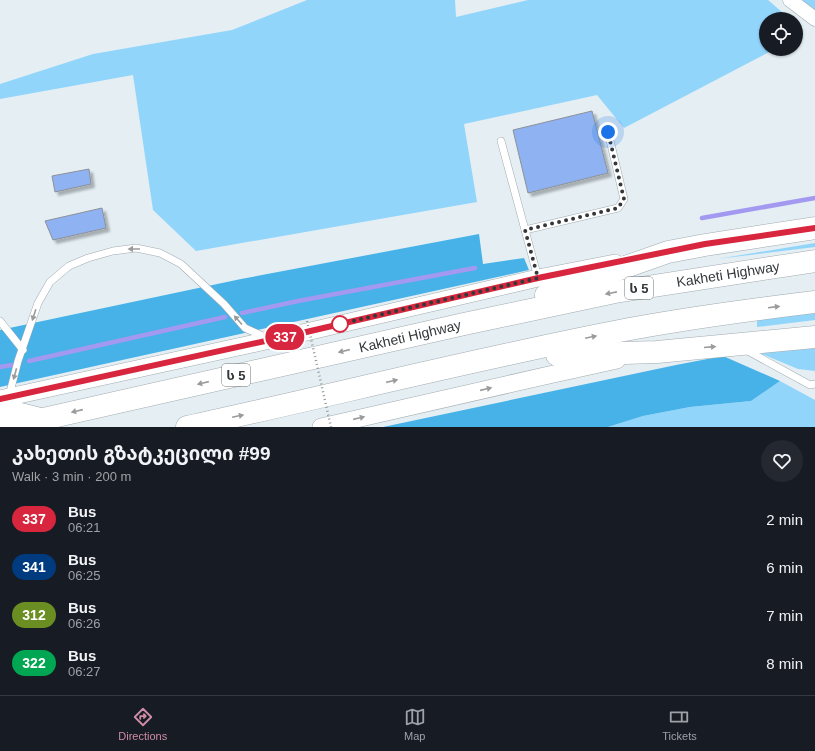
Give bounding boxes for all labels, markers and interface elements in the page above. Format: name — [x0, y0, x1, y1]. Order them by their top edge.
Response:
map controls — [759, 12, 803, 56]
button: locate — [759, 12, 803, 56]
your location — [598, 122, 618, 142]
one-way arrow — [127, 246, 140, 252]
street label: Kakheti Highway — [675, 258, 781, 290]
road number: ს 5 — [625, 277, 653, 299]
one-way arrow — [604, 290, 617, 296]
one-way arrow — [768, 304, 780, 310]
one-way arrow — [31, 309, 37, 321]
one-way arrow — [234, 315, 243, 325]
unlabelled marker — [331, 315, 349, 333]
street label: Kakheti Highway — [357, 316, 463, 356]
line badge: 337 — [262, 324, 308, 350]
text: 337 — [273, 329, 297, 345]
one-way arrow — [585, 334, 597, 340]
one-way arrow — [704, 344, 716, 351]
one-way arrow — [338, 348, 350, 354]
road number: ს 5 — [222, 364, 250, 386]
one-way arrow — [12, 368, 18, 380]
one-way arrow — [386, 377, 399, 383]
one-way arrow — [197, 380, 210, 386]
one-way arrow — [479, 386, 492, 392]
one-way arrow — [70, 409, 83, 415]
one-way arrow — [232, 412, 244, 418]
one-way arrow — [353, 415, 365, 421]
button: heart — [761, 440, 803, 482]
text: კახეთის გზატკეცილი #99 — [12, 443, 270, 464]
text: Walk · 3 min · 200 m — [12, 469, 131, 484]
text: Bus — [68, 503, 96, 520]
text: 337 — [22, 511, 46, 527]
text: 2 min — [766, 511, 803, 528]
text: 06:21 — [68, 520, 101, 535]
text: Bus — [68, 551, 96, 568]
text: 341 — [22, 559, 46, 575]
text: 6 min — [766, 559, 803, 576]
text: 06:25 — [68, 568, 101, 583]
text: Bus — [68, 599, 96, 616]
text: 312 — [22, 607, 46, 623]
text: 7 min — [766, 607, 803, 624]
text: 06:26 — [68, 616, 101, 631]
text: Bus — [68, 647, 96, 664]
text: 322 — [22, 655, 46, 671]
text: 8 min — [766, 655, 803, 672]
text: 06:27 — [68, 664, 101, 679]
tab: Directions — [118, 706, 167, 742]
tab: Map — [404, 706, 426, 742]
tab: Tickets — [662, 706, 697, 742]

